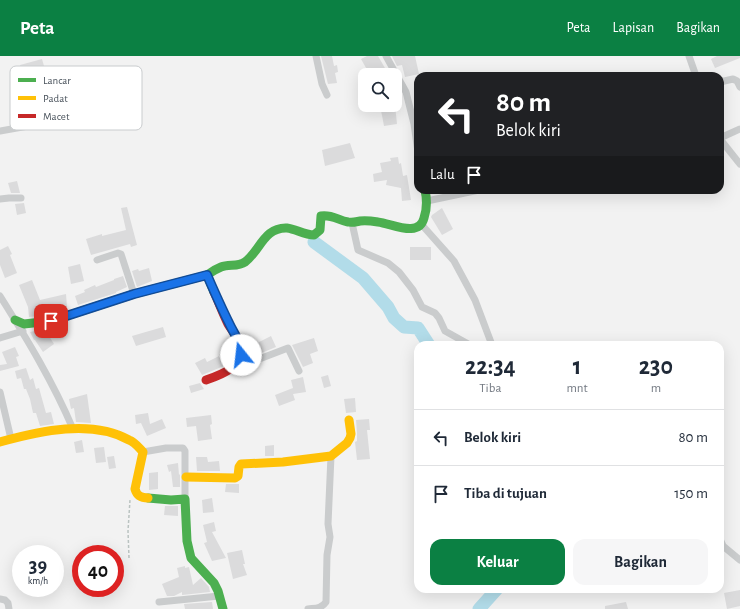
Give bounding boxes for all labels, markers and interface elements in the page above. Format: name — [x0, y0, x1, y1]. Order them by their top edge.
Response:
text: Peta — [20, 19, 54, 38]
text: Peta — [567, 21, 591, 35]
text: Lapisan — [613, 21, 654, 35]
text: Bagikan — [676, 21, 720, 35]
legend — [10, 66, 142, 130]
map controls — [358, 68, 402, 112]
button: search — [358, 68, 402, 112]
text: Lancar — [43, 75, 71, 86]
icon: left — [430, 88, 482, 140]
text: 80 m — [496, 89, 551, 117]
text: Padat — [43, 93, 68, 104]
text: Macet — [43, 111, 70, 122]
text: Belok kiri — [496, 122, 561, 140]
icon: arrive — [463, 164, 485, 186]
text: Lalu — [430, 167, 455, 182]
pin — [34, 304, 68, 338]
icon: arrive — [40, 310, 62, 332]
position arrow — [220, 334, 262, 376]
text: 22:34 — [465, 355, 516, 379]
text: 1 — [573, 355, 581, 379]
text: 230 — [639, 355, 673, 379]
text: Tiba — [479, 382, 501, 395]
text: mnt — [567, 382, 588, 395]
text: m — [651, 382, 661, 395]
icon: left — [430, 427, 452, 449]
text: Belok kiri — [464, 430, 521, 445]
text: 80 m — [678, 430, 708, 445]
icon: arrive — [430, 483, 452, 505]
text: Tiba di tujuan — [464, 486, 547, 501]
text: 150 m — [674, 486, 708, 501]
button: Keluar — [430, 539, 565, 585]
button: Bagikan — [573, 539, 708, 585]
speed limit sign: 40 — [72, 545, 124, 597]
text: 39 — [29, 556, 47, 576]
text: km/h — [28, 576, 48, 586]

